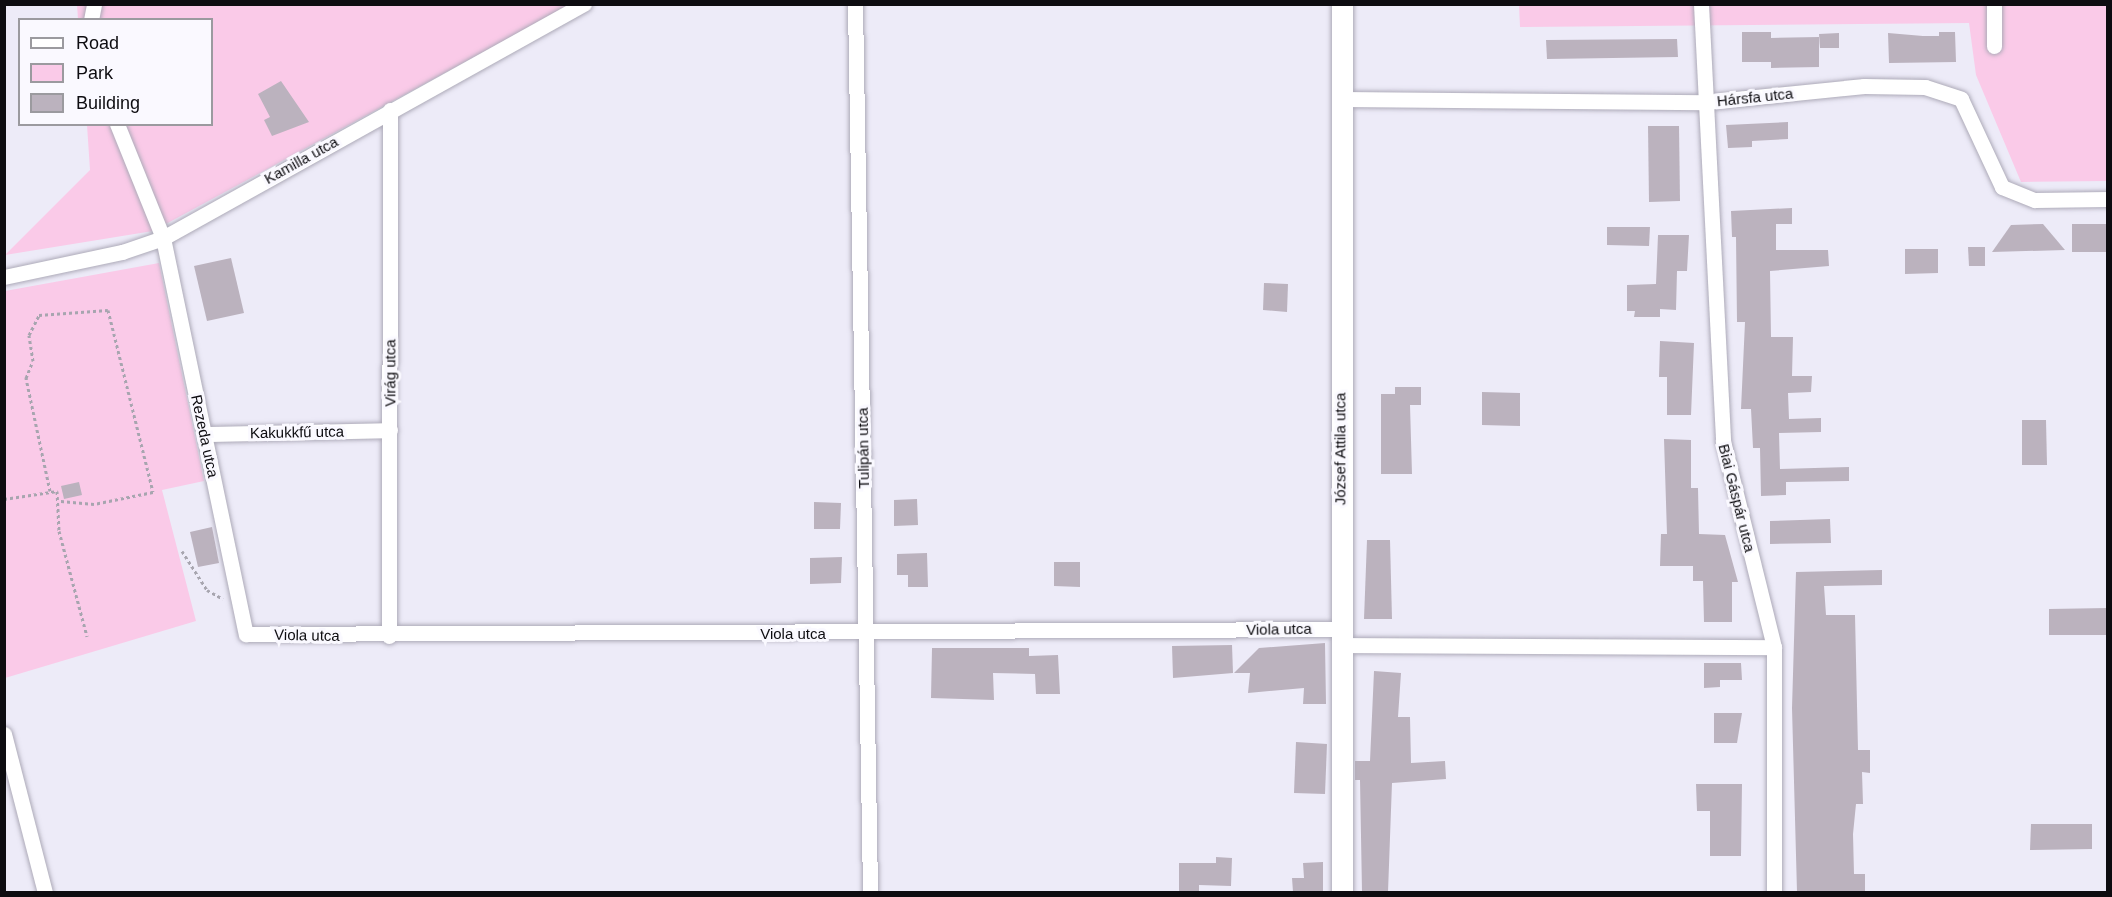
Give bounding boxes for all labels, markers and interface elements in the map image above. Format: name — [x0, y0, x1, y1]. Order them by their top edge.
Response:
legend — [18, 18, 213, 126]
text: Road — [76, 33, 119, 53]
text: Park — [76, 63, 113, 83]
street label: Hársfa utca — [1716, 84, 1794, 110]
text: Building — [76, 93, 140, 113]
street label: Kamilla utca — [261, 132, 341, 188]
street label: Virág utca — [381, 339, 399, 407]
street label: József Attila utca — [1331, 392, 1349, 506]
street label: Rezeda utca — [187, 393, 223, 479]
street label: Tulipán utca — [853, 407, 873, 489]
street label: Kakukkfű utca — [250, 422, 344, 442]
street label: Biai Gáspár utca — [1715, 442, 1759, 554]
street label: Viola utca — [1246, 619, 1312, 639]
street label: Viola utca — [274, 625, 340, 645]
street label: Viola utca — [760, 625, 826, 643]

